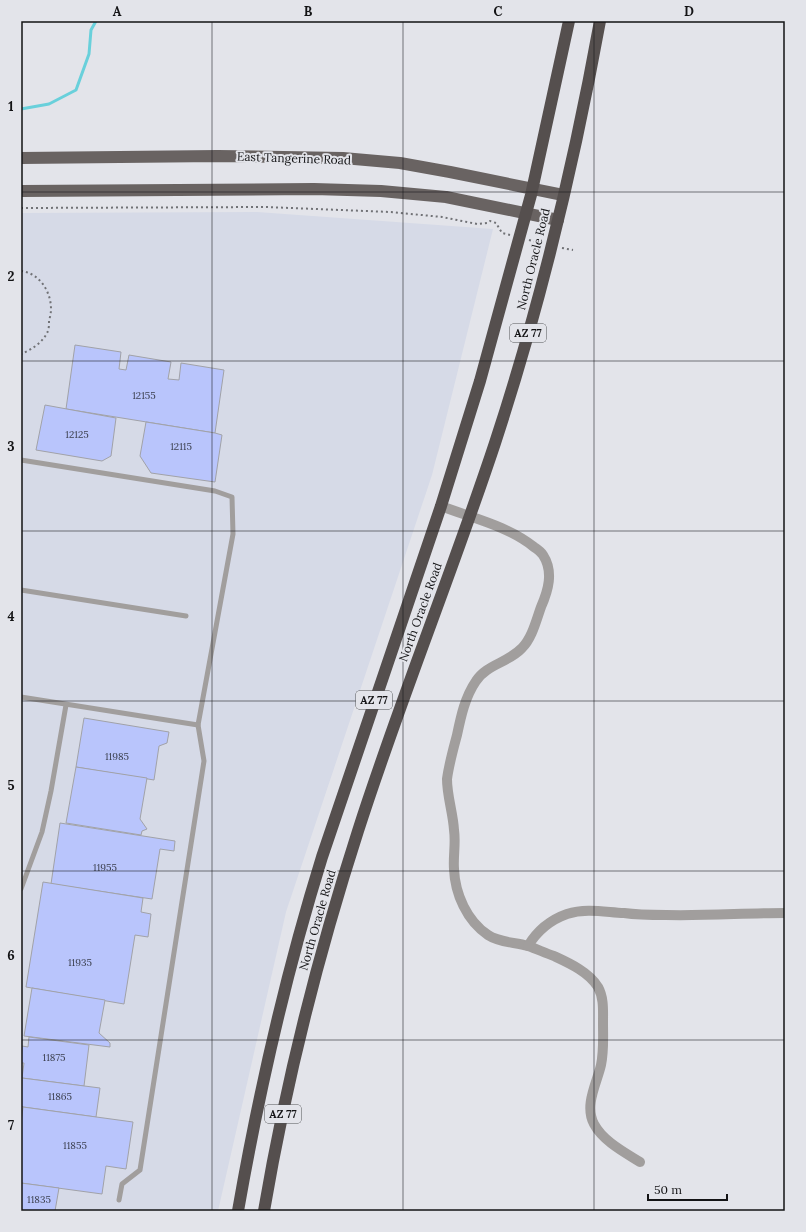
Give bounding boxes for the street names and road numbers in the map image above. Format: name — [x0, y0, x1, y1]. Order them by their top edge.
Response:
street label: East Tangerine Road — [237, 149, 351, 167]
street label: North Oracle Road — [513, 207, 553, 311]
road number: AZ 77 — [510, 324, 546, 342]
street label: North Oracle Road — [395, 560, 445, 664]
road number: AZ 77 — [356, 691, 392, 709]
street label: North Oracle Road — [295, 868, 339, 972]
road number: AZ 77 — [265, 1105, 301, 1123]

